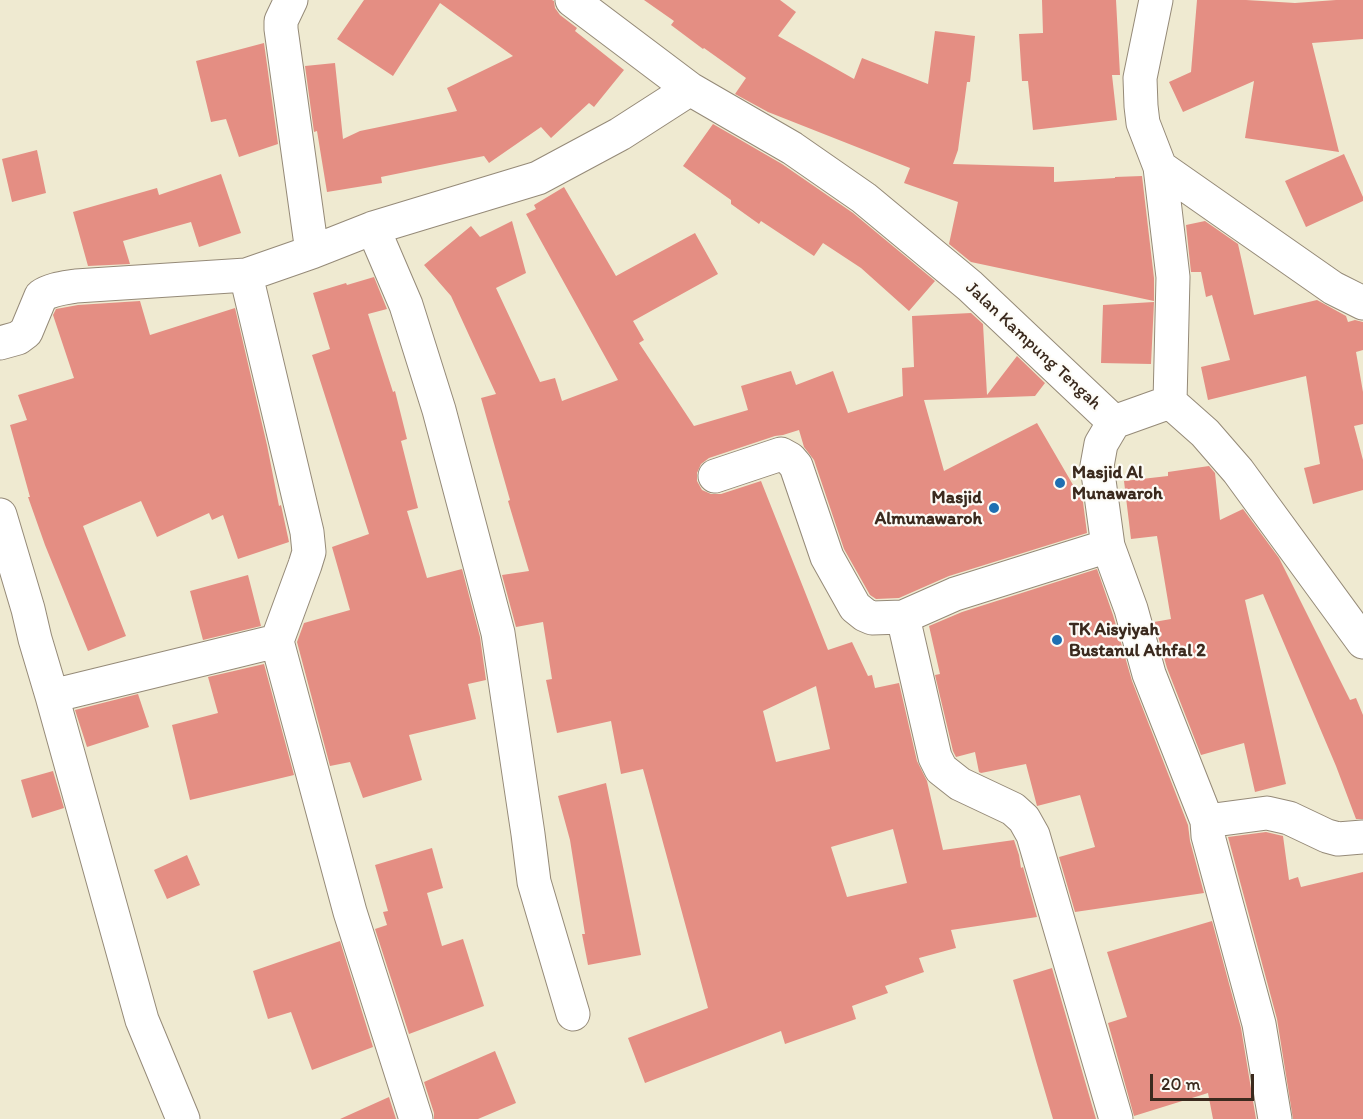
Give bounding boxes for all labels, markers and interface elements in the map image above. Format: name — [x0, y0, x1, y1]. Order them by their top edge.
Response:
street label: Jalan Kampung Tengah — [960, 277, 1106, 415]
place label: Masjid Al Munawaroh — [1072, 462, 1163, 504]
marker: Masjid Al Munawaroh — [1053, 476, 1067, 490]
place label: Masjid Almunawaroh — [875, 487, 982, 530]
marker: Masjid Almunawaroh — [987, 501, 1001, 515]
place label: TK Aisyiyah Bustanul Athfal 2 — [1069, 619, 1206, 662]
marker: TK Aisyiyah Bustanul Athfal 2 — [1050, 633, 1064, 647]
scale bar — [1153, 1062, 1256, 1100]
text: 20 m — [1161, 1073, 1201, 1095]

